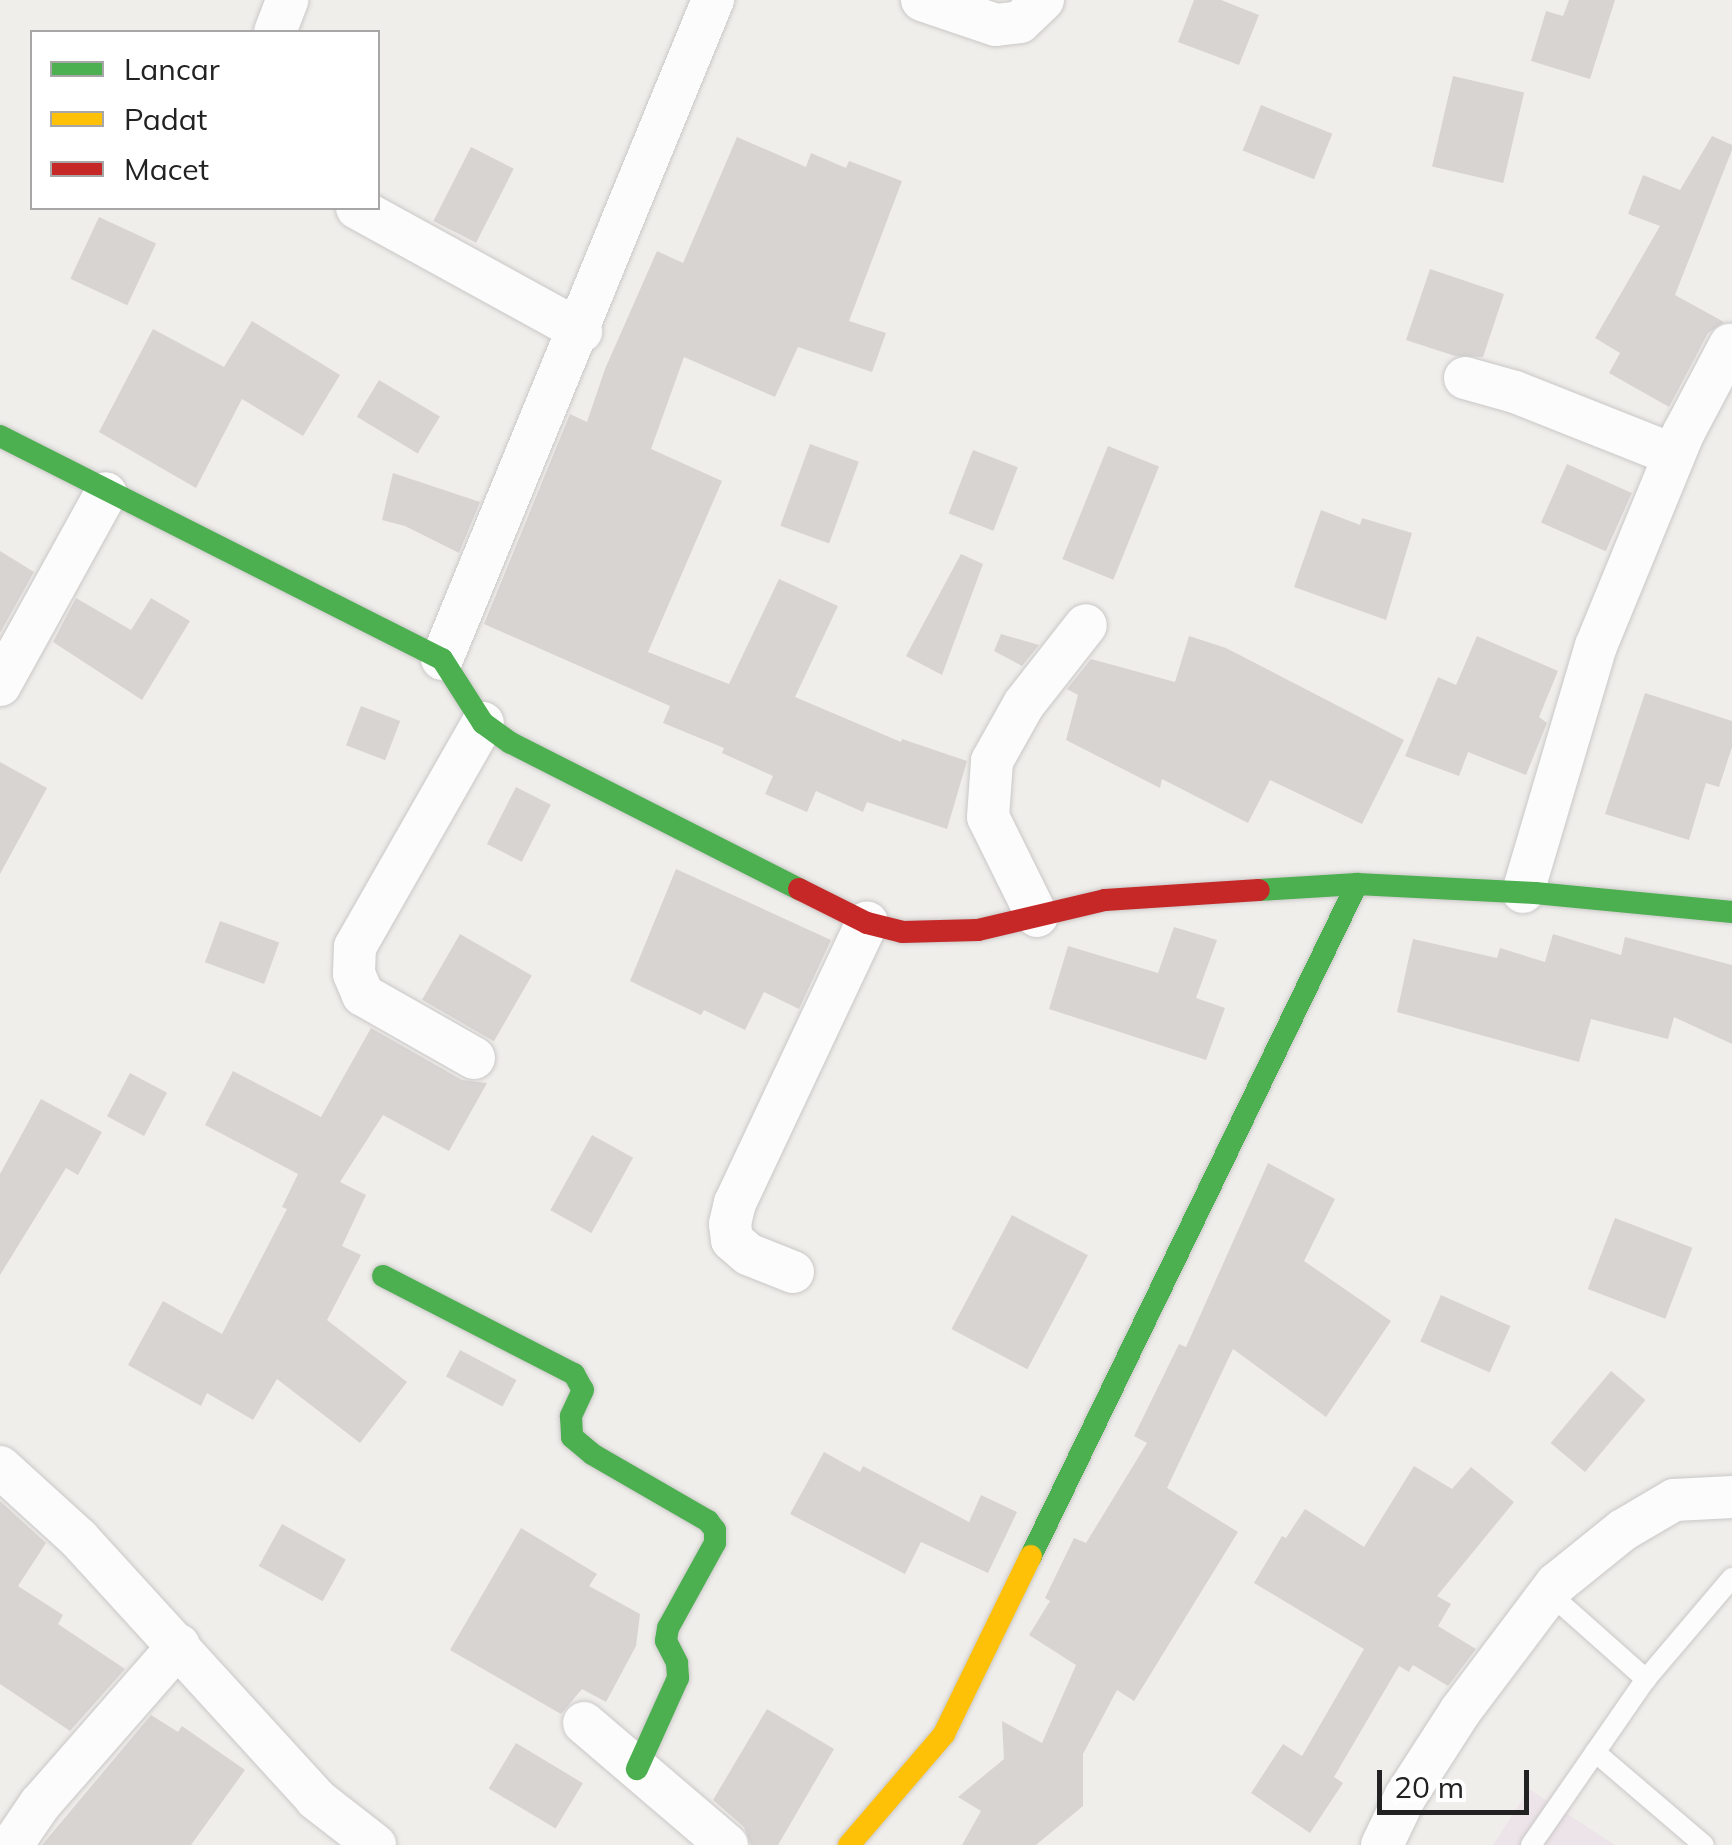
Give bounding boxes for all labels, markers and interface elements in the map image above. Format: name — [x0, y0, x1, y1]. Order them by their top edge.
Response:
legend — [30, 30, 380, 210]
text: Lancar — [124, 50, 220, 88]
text: Padat — [124, 100, 207, 138]
text: Macet — [124, 150, 209, 188]
scale bar — [1382, 1750, 1534, 1812]
text: 20 m — [1394, 1768, 1464, 1806]

